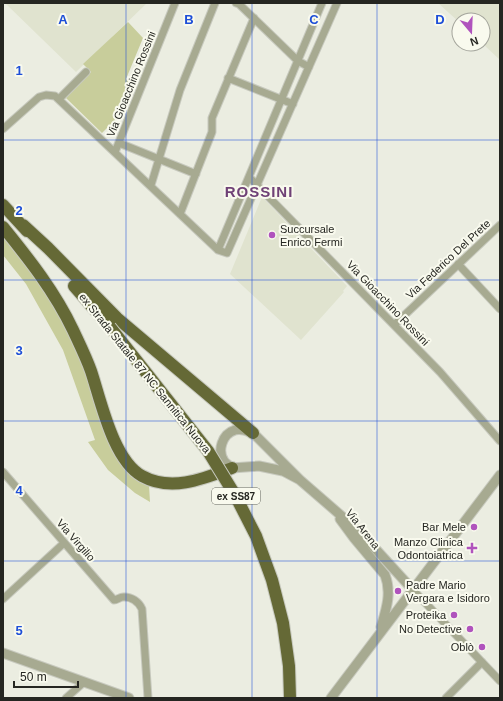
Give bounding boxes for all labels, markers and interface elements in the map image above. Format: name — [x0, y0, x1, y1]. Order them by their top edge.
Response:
text: A — [58, 12, 68, 27]
text: B — [184, 12, 194, 27]
text: C — [309, 12, 319, 27]
text: D — [435, 12, 445, 27]
north arrow — [451, 12, 491, 52]
street label: Via Gioacchino Rossini — [104, 29, 158, 139]
text: N — [468, 34, 480, 48]
text: 1 — [15, 63, 23, 78]
district label: ROSSINI — [225, 183, 293, 200]
text: 2 — [15, 203, 23, 218]
street label: Via Federico Del Prete — [404, 217, 492, 301]
place label: Succursale Enrico Fermi — [280, 223, 342, 248]
marker: Succursale Enrico Fermi — [267, 230, 277, 240]
street label: Via Gioacchino Rossini — [344, 258, 432, 348]
street label: ex Strada Statale 87 NC Sannitica Nuova — [77, 291, 214, 456]
text: 3 — [15, 343, 23, 358]
text: 4 — [15, 483, 23, 498]
road number: ex SS87 — [212, 488, 260, 504]
street label: Via Arena — [344, 507, 383, 552]
street label: Via Virgilio — [55, 517, 97, 563]
place label: Bar Mele — [422, 521, 466, 533]
marker: Bar Mele — [469, 522, 479, 532]
place label: Manzo Clinica Odontoiatrica — [394, 536, 464, 561]
marker: Manzo Clinica Odontoiatrica — [466, 542, 478, 554]
place label: Padre Mario Vergara e Isidoro — [406, 579, 490, 604]
marker: Padre Mario Vergara e Isidoro — [393, 586, 403, 596]
place label: Proteika — [406, 609, 447, 621]
marker: Proteika — [449, 610, 459, 620]
text: 5 — [15, 623, 23, 638]
place label: No Detective — [399, 623, 462, 635]
marker: No Detective — [465, 624, 475, 634]
place label: Oblò — [451, 641, 474, 653]
marker: Oblò — [477, 642, 487, 652]
scale bar — [14, 663, 78, 689]
text: 50 m — [20, 670, 47, 684]

